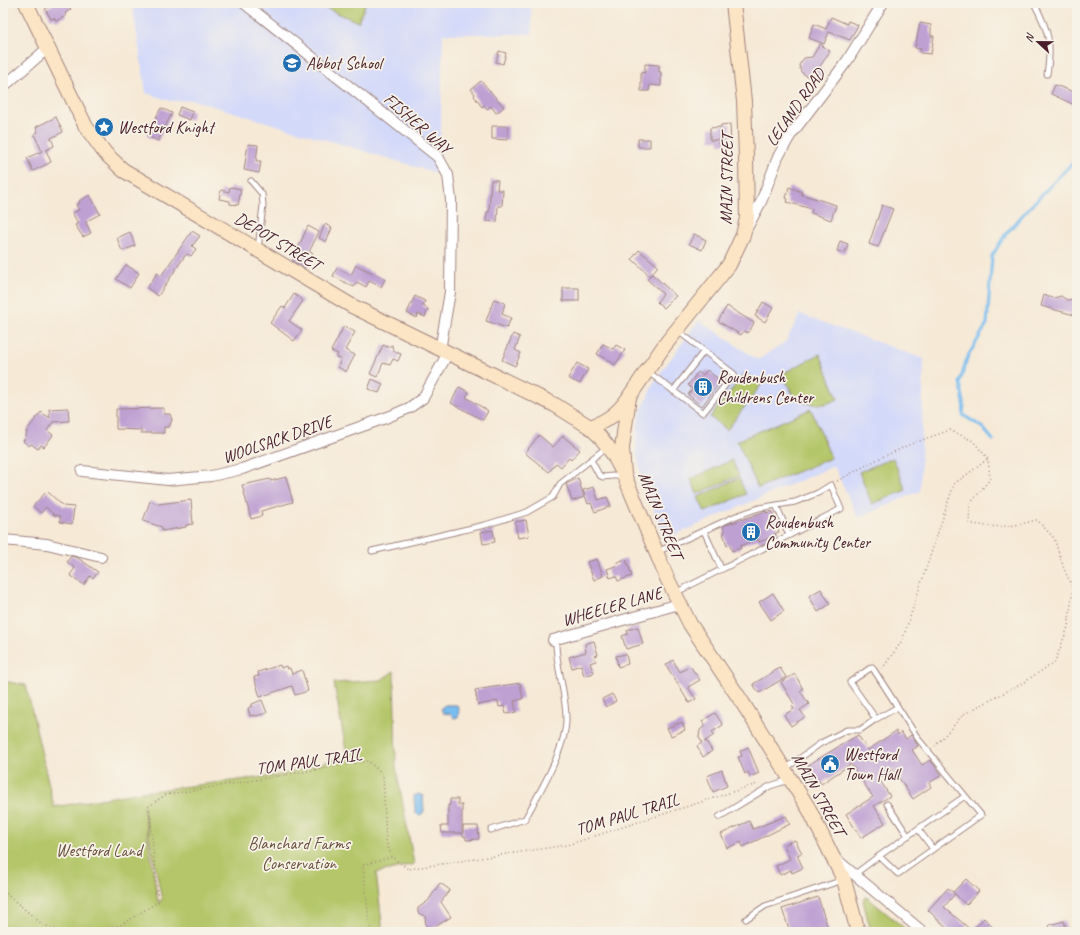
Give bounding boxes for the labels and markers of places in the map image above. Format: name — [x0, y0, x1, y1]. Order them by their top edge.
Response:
school or university icon: Abbot School — [281, 52, 303, 74]
place label: Abbot School — [306, 53, 385, 74]
place icon: Westford Knight — [93, 116, 115, 138]
place label: Westford Knight — [118, 117, 216, 138]
place label: Roudenbush Childrens Center — [717, 367, 815, 408]
building icon: Roudenbush Childrens Center — [692, 376, 714, 398]
place label: Roudenbush Community Center — [765, 512, 872, 553]
building icon: Roudenbush Community Center — [740, 521, 762, 543]
place label: Westford Town Hall — [844, 744, 902, 785]
public building icon: Westford Town Hall — [819, 753, 841, 775]

